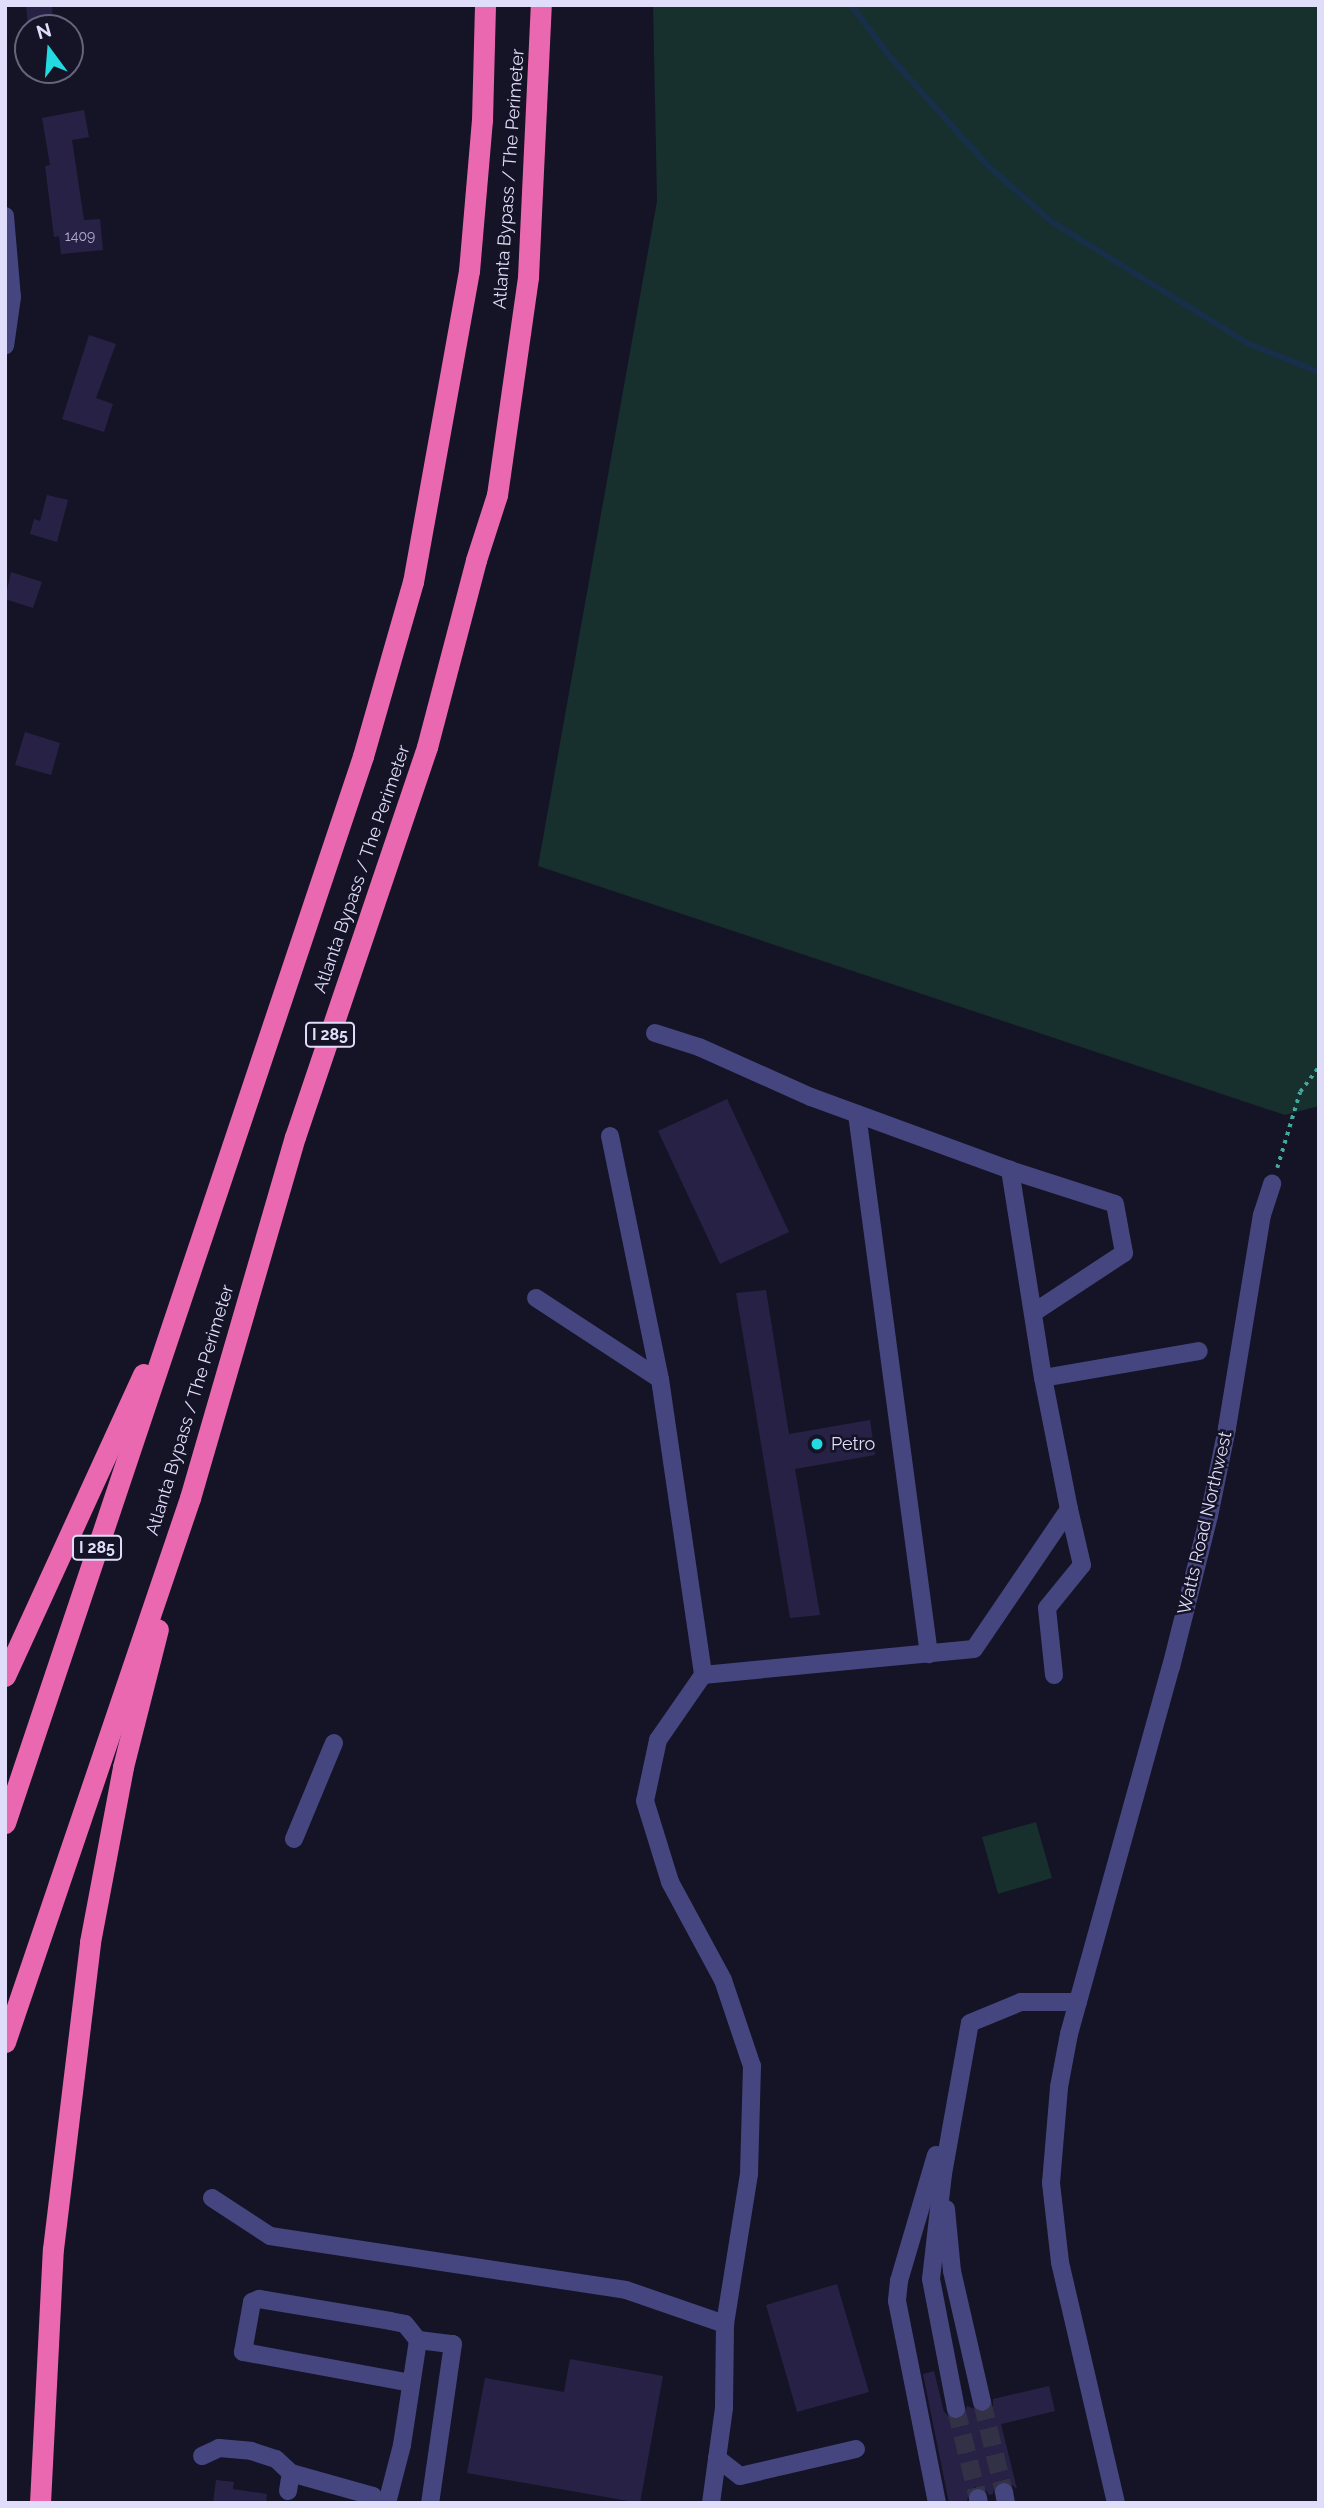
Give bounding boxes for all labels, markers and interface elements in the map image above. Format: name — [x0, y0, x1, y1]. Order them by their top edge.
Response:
north arrow — [14, 14, 84, 84]
text: N — [34, 18, 54, 43]
street label: Atlanta Bypass / The Perimeter — [489, 48, 529, 310]
house number: 1409 — [65, 228, 95, 244]
street label: Atlanta Bypass / The Perimeter — [309, 742, 415, 996]
road number: I 285 — [304, 1023, 356, 1048]
street label: Atlanta Bypass / The Perimeter — [141, 1282, 239, 1538]
street label: Watts Road Northwest — [1173, 1429, 1237, 1617]
place label: Petro — [831, 1433, 875, 1455]
marker: Petro — [809, 1436, 825, 1452]
road number: I 285 — [71, 1536, 123, 1560]

